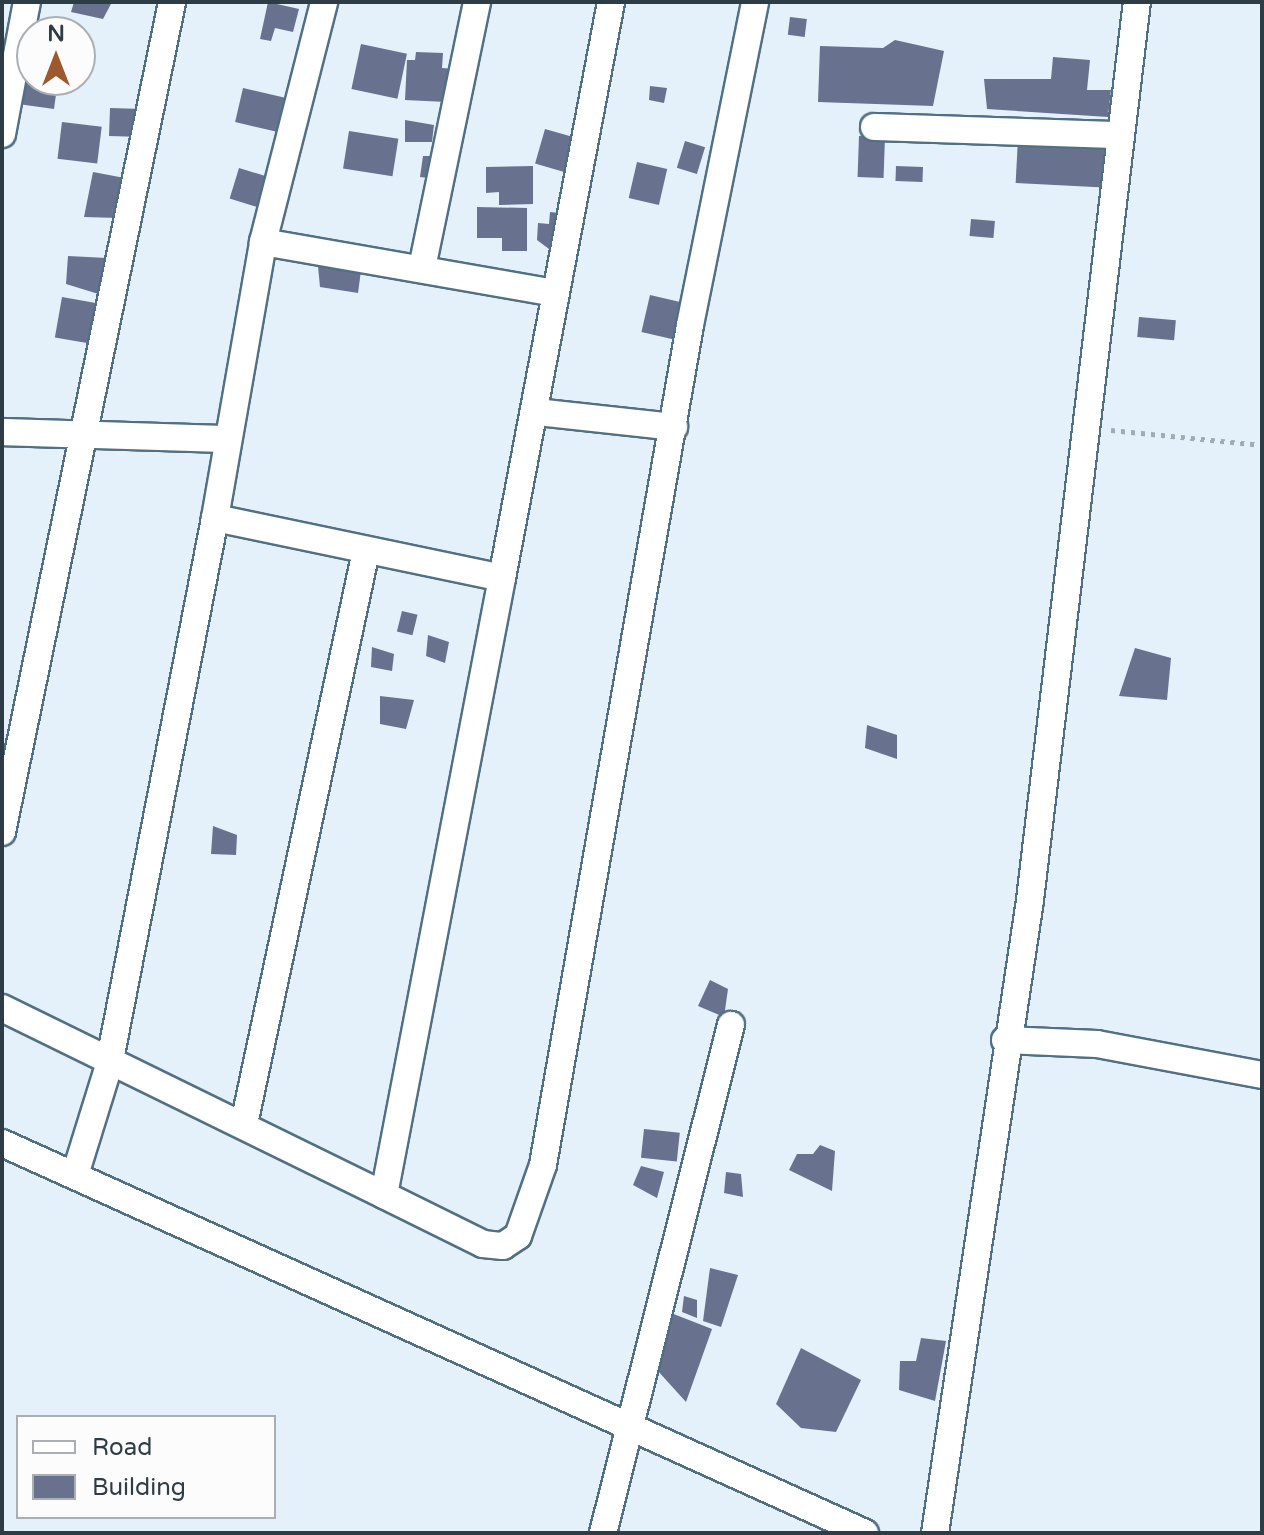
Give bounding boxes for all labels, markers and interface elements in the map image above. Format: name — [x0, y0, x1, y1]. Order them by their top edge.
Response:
north arrow — [16, 16, 96, 96]
text: N — [47, 21, 65, 47]
legend — [16, 1415, 276, 1519]
text: Road — [92, 1433, 152, 1462]
text: Building — [92, 1473, 186, 1502]

